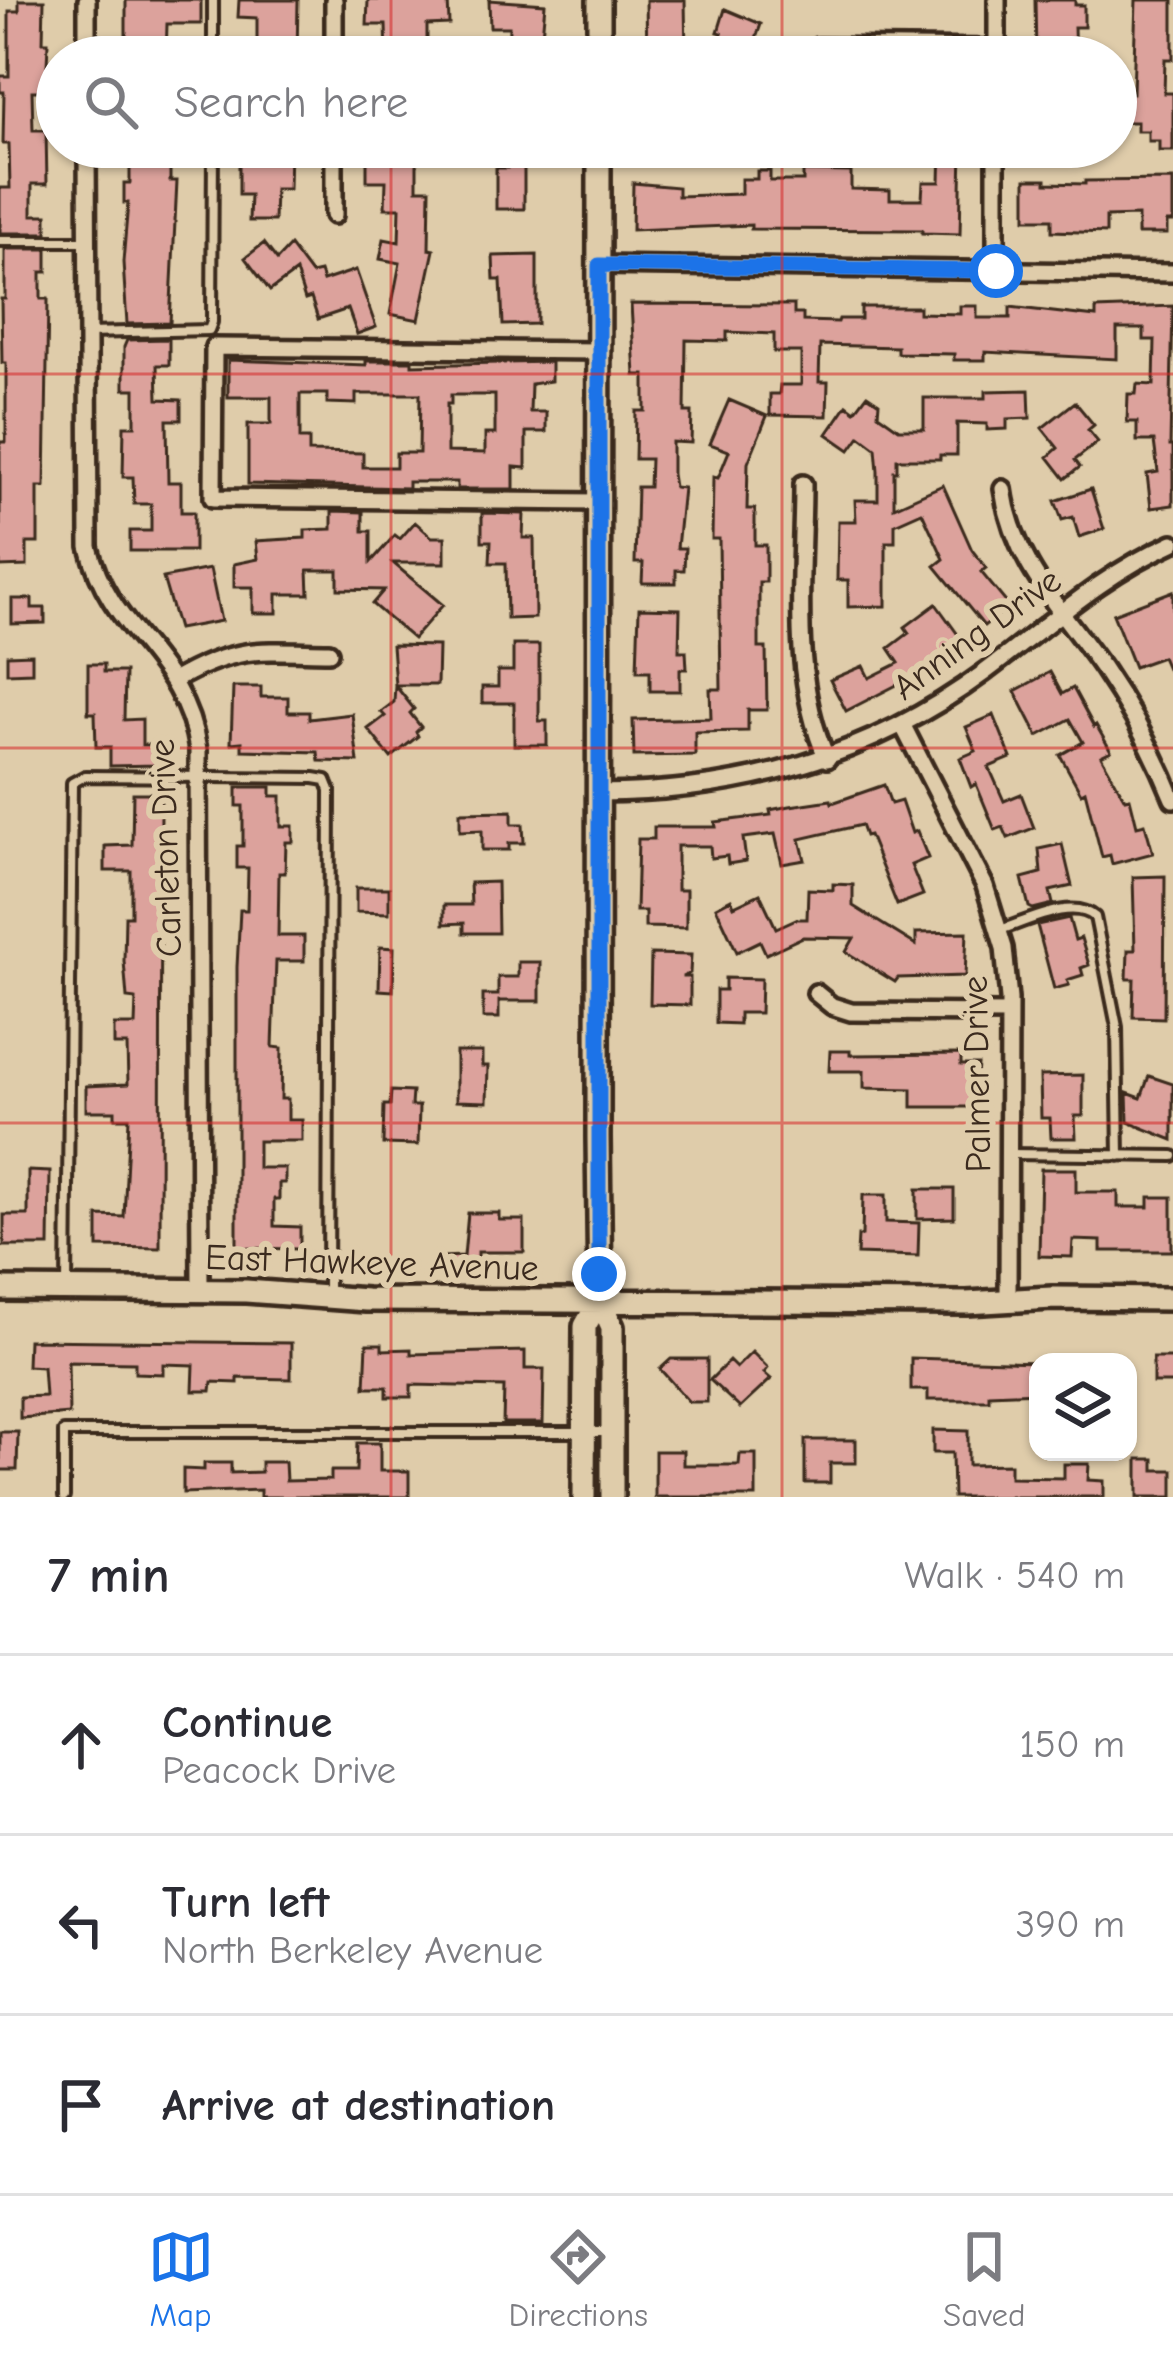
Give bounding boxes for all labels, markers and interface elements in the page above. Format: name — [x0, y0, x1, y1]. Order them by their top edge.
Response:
search box — [36, 36, 1137, 168]
icon: search — [78, 69, 144, 135]
text: Search here — [174, 76, 408, 128]
route start — [969, 244, 1023, 298]
street label: Anning Drive — [885, 559, 1069, 709]
street label: Carleton Drive — [142, 738, 190, 958]
street label: Palmer Drive — [955, 975, 999, 1173]
street label: East Hawkeye Avenue — [205, 1237, 539, 1289]
route end — [572, 1247, 626, 1301]
map controls — [1029, 1353, 1137, 1461]
button: layers — [1029, 1353, 1137, 1461]
text: 7 min — [48, 1546, 170, 1605]
text: Walk · 540 m — [904, 1553, 1125, 1598]
text: Continue — [162, 1696, 332, 1748]
icon: ahead — [48, 1712, 114, 1778]
text: 150 m — [1019, 1722, 1125, 1767]
text: Peacock Drive — [162, 1748, 396, 1793]
text: Turn left — [162, 1876, 329, 1928]
icon: left — [48, 1892, 114, 1958]
text: 390 m — [1016, 1902, 1125, 1947]
text: North Berkeley Avenue — [162, 1928, 543, 1973]
icon: arrive — [48, 2072, 114, 2138]
text: Arrive at destination — [162, 2079, 555, 2131]
tab: Map — [148, 2224, 214, 2334]
tab: Directions — [509, 2224, 648, 2334]
tab: Saved — [943, 2224, 1025, 2334]

